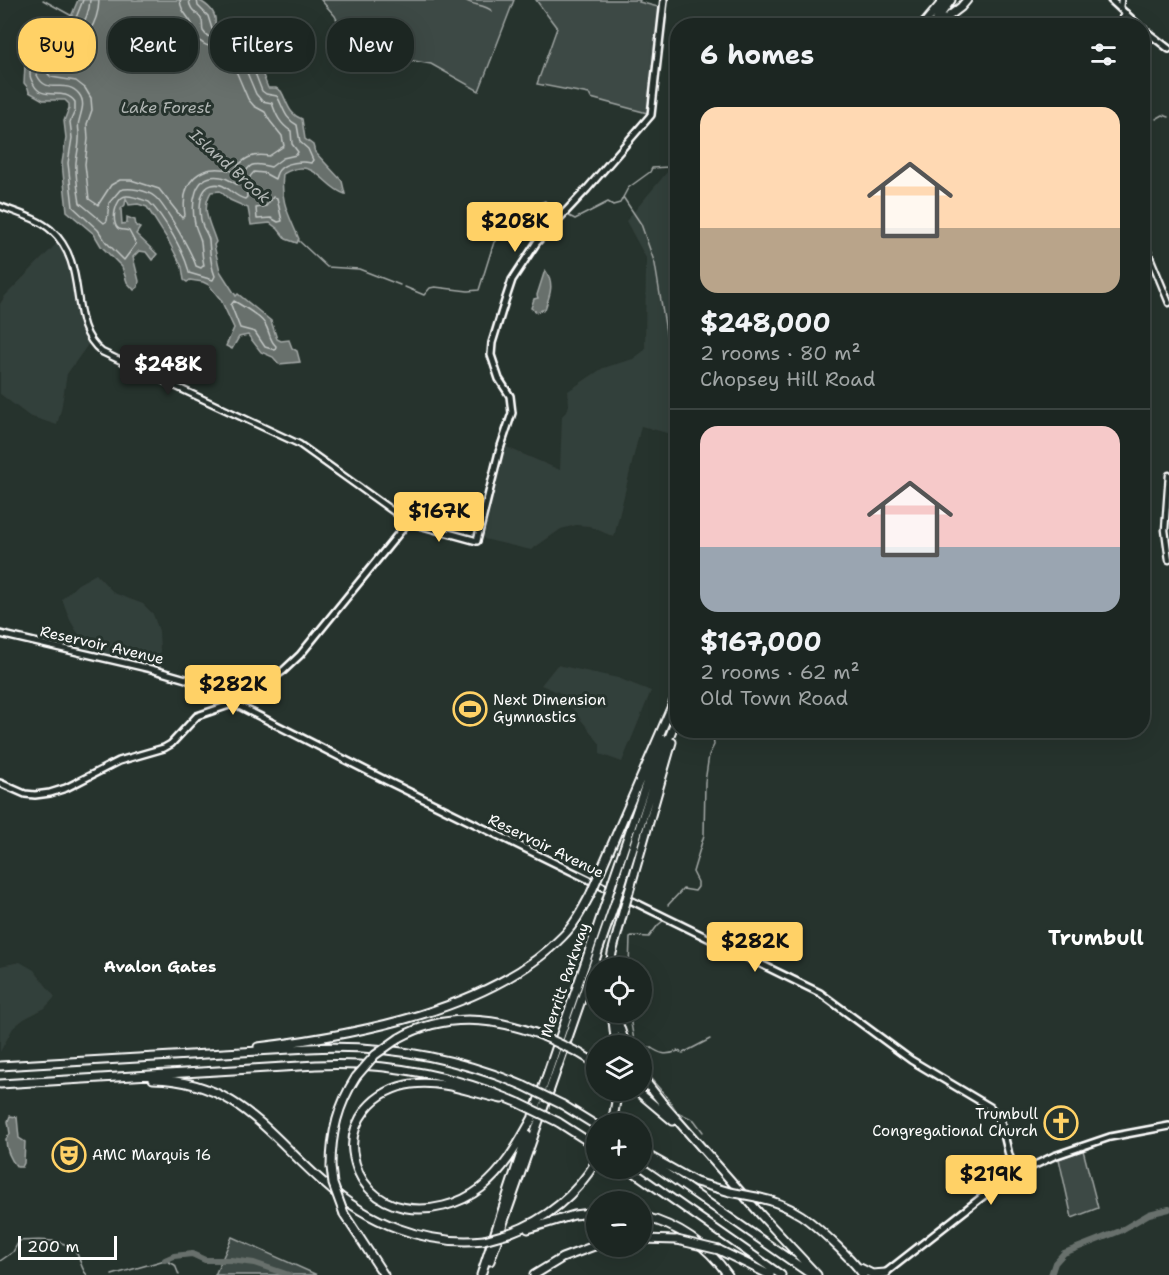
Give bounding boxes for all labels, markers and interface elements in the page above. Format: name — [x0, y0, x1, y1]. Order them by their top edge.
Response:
chip: Buy — [18, 18, 96, 72]
chip: Rent — [108, 18, 198, 72]
chip: Filters — [210, 18, 315, 72]
chip: New — [327, 18, 414, 72]
text: 6 homes — [700, 37, 814, 72]
icon: filters — [1087, 38, 1120, 71]
water label: Lake Forest — [121, 97, 211, 118]
water label: Island Brook — [184, 123, 275, 208]
icon: home — [856, 146, 964, 254]
pin: $208K — [473, 202, 557, 253]
text: $208K — [481, 208, 549, 234]
text: $248,000 — [700, 305, 831, 340]
text: 2 rooms · 80 m² — [700, 340, 861, 366]
pin: $248K — [126, 345, 210, 396]
text: $248K — [134, 351, 202, 377]
text: Chopsey Hill Road — [700, 366, 875, 392]
icon: home — [856, 465, 964, 573]
pin: $167K — [397, 492, 481, 543]
text: $167K — [408, 498, 470, 524]
street label: Reservoir Avenue — [38, 621, 166, 669]
text: $167,000 — [700, 624, 822, 659]
text: 2 rooms · 62 m² — [700, 659, 860, 685]
pin: $282K — [191, 665, 275, 716]
text: $282K — [199, 671, 267, 697]
text: Old Town Road — [700, 685, 848, 711]
place label: Next Dimension Gymnastics — [493, 690, 606, 727]
sports icon: Next Dimension Gymnastics — [452, 691, 488, 727]
street label: Reservoir Avenue — [485, 809, 607, 883]
street label: Merritt Parkway — [536, 920, 594, 1040]
pin: $282K — [713, 922, 797, 973]
district label: Trumbull — [1048, 924, 1144, 952]
text: $282K — [721, 928, 789, 954]
district label: Avalon Gates — [103, 956, 217, 977]
map controls — [586, 957, 652, 1257]
button: locate — [586, 957, 652, 1023]
button: layers — [586, 1035, 652, 1101]
place label: Trumbull Congregational Church — [872, 1104, 1038, 1141]
church icon: Trumbull Congregational Church — [1043, 1105, 1079, 1141]
button: + — [586, 1113, 652, 1179]
theatre icon: AMC Marquis 16 — [51, 1137, 87, 1173]
place label: AMC Marquis 16 — [92, 1145, 211, 1165]
pin: $219K — [949, 1155, 1033, 1206]
text: $219K — [960, 1161, 1022, 1187]
button: − — [586, 1191, 652, 1257]
scale bar — [18, 1233, 117, 1260]
text: 200 m — [27, 1236, 79, 1257]

